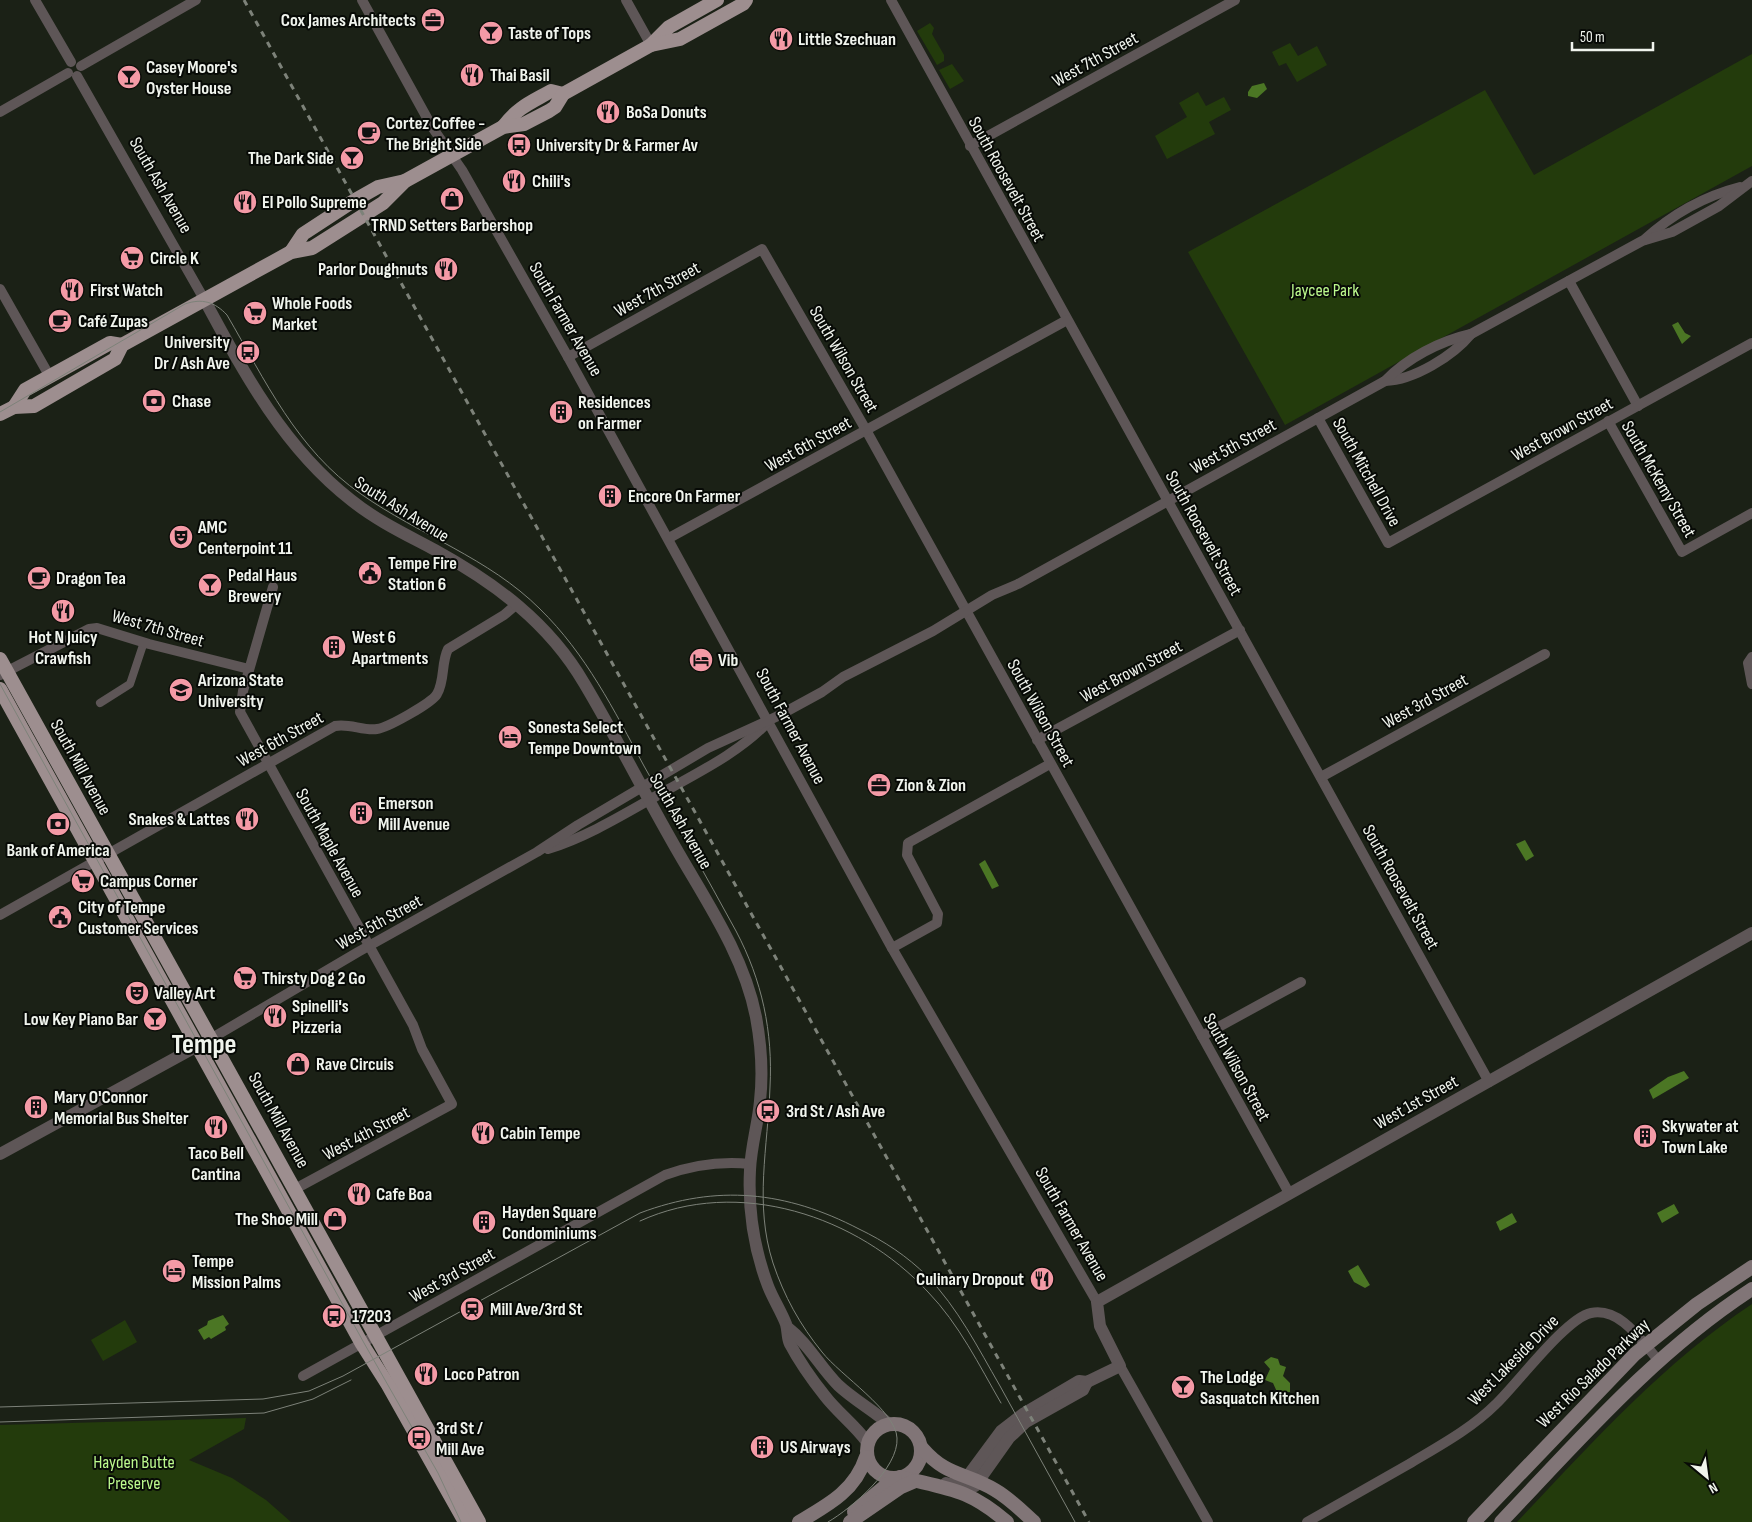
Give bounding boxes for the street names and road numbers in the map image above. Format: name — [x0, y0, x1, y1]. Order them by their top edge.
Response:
street label: West 7th Street — [1049, 27, 1142, 92]
street label: South Roosevelt Street — [964, 113, 1050, 246]
street label: South Ash Avenue — [125, 133, 197, 237]
street label: West 7th Street — [611, 257, 704, 322]
street label: South Farmer Avenue — [524, 258, 607, 380]
street label: South Wilson Street — [805, 302, 883, 417]
street label: West Brown Street — [1508, 393, 1617, 466]
street label: West 6th Street — [761, 412, 855, 477]
street label: West 5th Street — [1187, 414, 1280, 479]
street label: South Mitchell Drive — [1328, 414, 1405, 530]
street label: South McKemy Street — [1617, 417, 1701, 542]
street label: South Roosevelt Street — [1161, 467, 1247, 600]
street label: South Ash Avenue — [351, 472, 453, 547]
street label: West 7th Street — [109, 605, 207, 652]
street label: West Brown Street — [1077, 636, 1186, 707]
street label: South Wilson Street — [1002, 656, 1079, 771]
street label: South Farmer Avenue — [751, 665, 830, 788]
street label: West 3rd Street — [1379, 669, 1472, 733]
street label: West 6th Street — [233, 707, 327, 772]
street label: South Mill Avenue — [46, 716, 116, 819]
street label: South Ash Avenue — [645, 769, 717, 873]
street label: South Maple Avenue — [291, 785, 368, 901]
street label: South Roosevelt Street — [1358, 821, 1444, 954]
street label: West 5th Street — [333, 890, 426, 955]
street label: South Wilson Street — [1198, 1010, 1275, 1125]
street label: South Mill Avenue — [244, 1069, 314, 1172]
street label: West 1st Street — [1371, 1071, 1462, 1134]
street label: West 4th Street — [319, 1102, 414, 1165]
street label: South Farmer Avenue — [1030, 1163, 1113, 1285]
street label: West 3rd Street — [406, 1243, 499, 1307]
street label: West Lakeside Drive — [1464, 1311, 1563, 1410]
street label: West Rio Salado Parkway — [1533, 1314, 1654, 1432]

